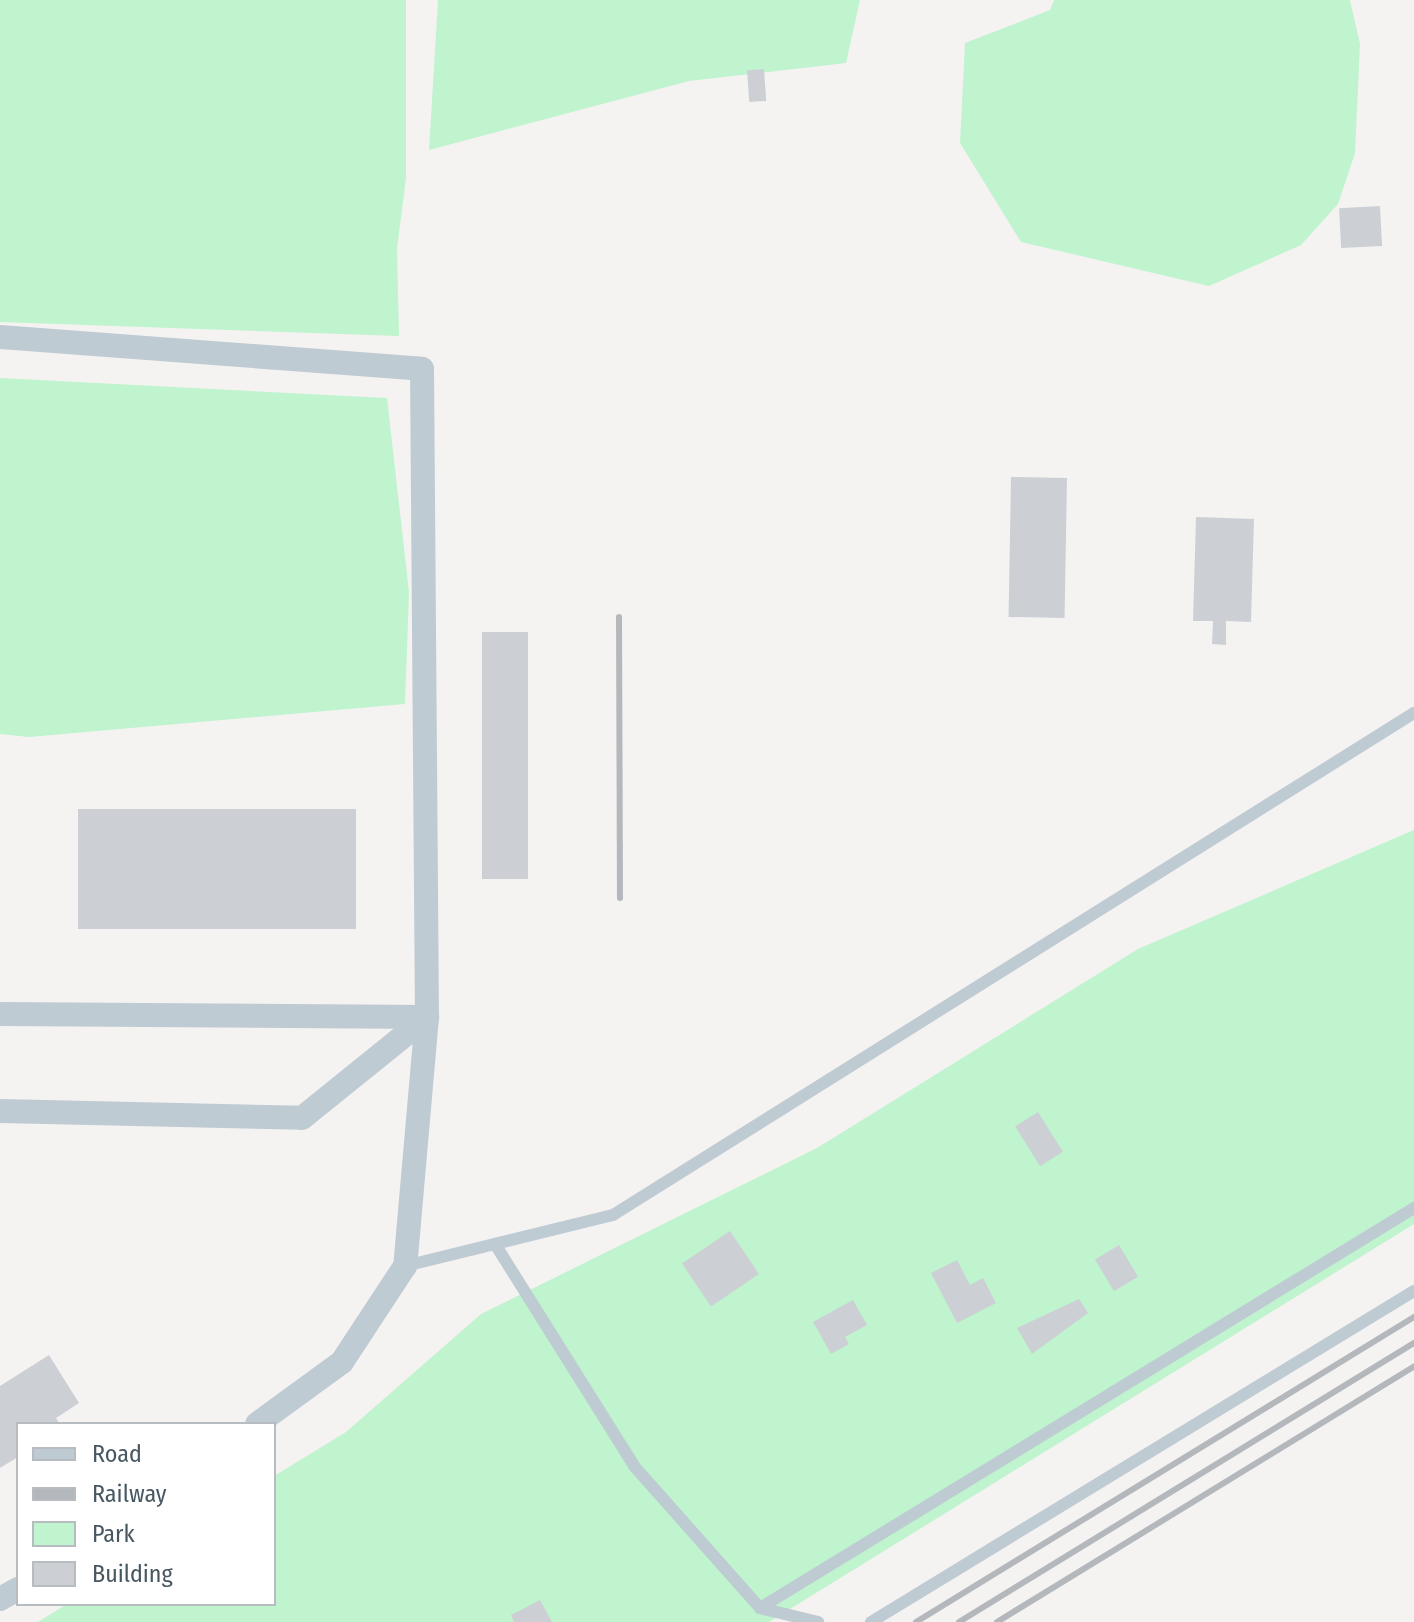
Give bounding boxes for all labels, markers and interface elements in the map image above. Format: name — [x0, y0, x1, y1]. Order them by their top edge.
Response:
legend — [16, 1422, 276, 1606]
text: Road — [92, 1440, 142, 1468]
text: Railway — [92, 1480, 167, 1508]
text: Park — [92, 1520, 135, 1548]
text: Building — [92, 1560, 173, 1588]

